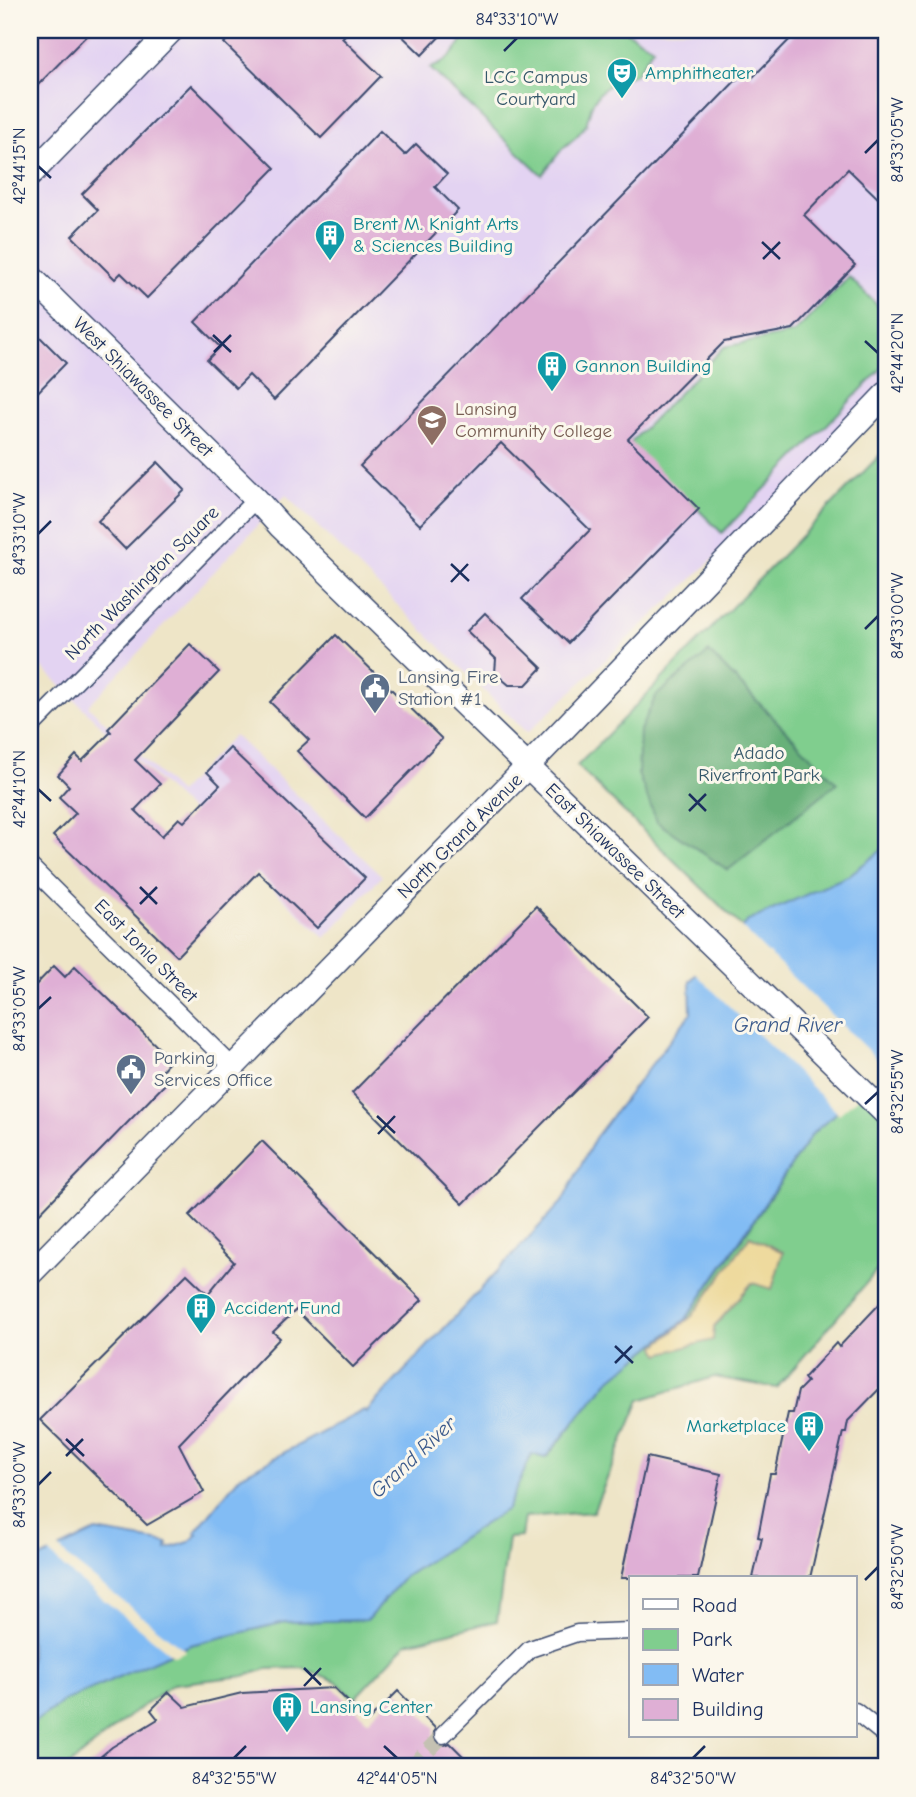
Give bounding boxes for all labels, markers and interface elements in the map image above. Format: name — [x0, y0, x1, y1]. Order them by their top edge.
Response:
text: 84°33'10"W — [476, 9, 559, 30]
theatre icon: Amphitheater — [605, 56, 639, 100]
place label: Amphitheater — [645, 62, 754, 84]
park label: LCC Campus Courtyard — [484, 66, 588, 110]
text: 84°33'05"W — [887, 97, 908, 183]
text: 42°44'15"N — [9, 127, 30, 205]
place label: Brent M. Knight Arts & Sciences Building — [353, 213, 518, 257]
building icon: Brent M. Knight Arts & Sciences Building — [313, 218, 347, 262]
street label: West Shiawassee Street — [68, 312, 218, 462]
text: 42°44'20"N — [887, 313, 908, 393]
building icon: Gannon Building — [535, 349, 569, 393]
place label: Gannon Building — [575, 355, 711, 377]
place label: Lansing Community College — [455, 398, 612, 442]
school or university icon: Lansing Community College — [415, 403, 449, 447]
text: 84°33'10"W — [9, 492, 30, 575]
street label: North Washington Square — [61, 502, 223, 664]
text: 84°33'00"W — [887, 572, 908, 659]
place label: Lansing Fire Station #1 — [398, 666, 499, 710]
public building icon: Lansing Fire Station #1 — [358, 671, 392, 715]
park label: Adado Riverfront Park — [698, 742, 821, 786]
text: 42°44'10"N — [9, 750, 30, 828]
street label: North Grand Avenue — [393, 769, 527, 903]
street label: East Shiawassee Street — [541, 779, 690, 924]
street label: East Ionia Street — [90, 895, 203, 1008]
text: 84°33'05"W — [9, 966, 30, 1052]
water label: Grand River — [734, 1013, 844, 1037]
place label: Parking Services Office — [154, 1047, 273, 1091]
text: 84°32'55"W — [887, 1049, 908, 1134]
public building icon: Parking Services Office — [114, 1052, 148, 1096]
building icon: Accident Fund — [184, 1291, 218, 1335]
place label: Accident Fund — [224, 1297, 341, 1319]
building icon: Marketplace — [792, 1409, 826, 1453]
water label: Grand River — [365, 1410, 462, 1503]
place label: Marketplace — [686, 1415, 786, 1437]
text: 84°33'00"W — [9, 1441, 30, 1528]
text: 84°32'50"W — [887, 1524, 908, 1610]
legend — [629, 1576, 856, 1738]
text: Road — [692, 1593, 737, 1617]
text: Park — [692, 1627, 732, 1651]
text: Water — [692, 1663, 745, 1687]
building icon: Lansing Center — [270, 1690, 304, 1734]
place label: Lansing Center — [310, 1696, 433, 1718]
text: Building — [692, 1697, 764, 1721]
text: 84°32'55"W — [192, 1768, 277, 1789]
text: 42°44'05"N — [356, 1768, 438, 1789]
text: 84°32'50"W — [650, 1768, 736, 1789]

